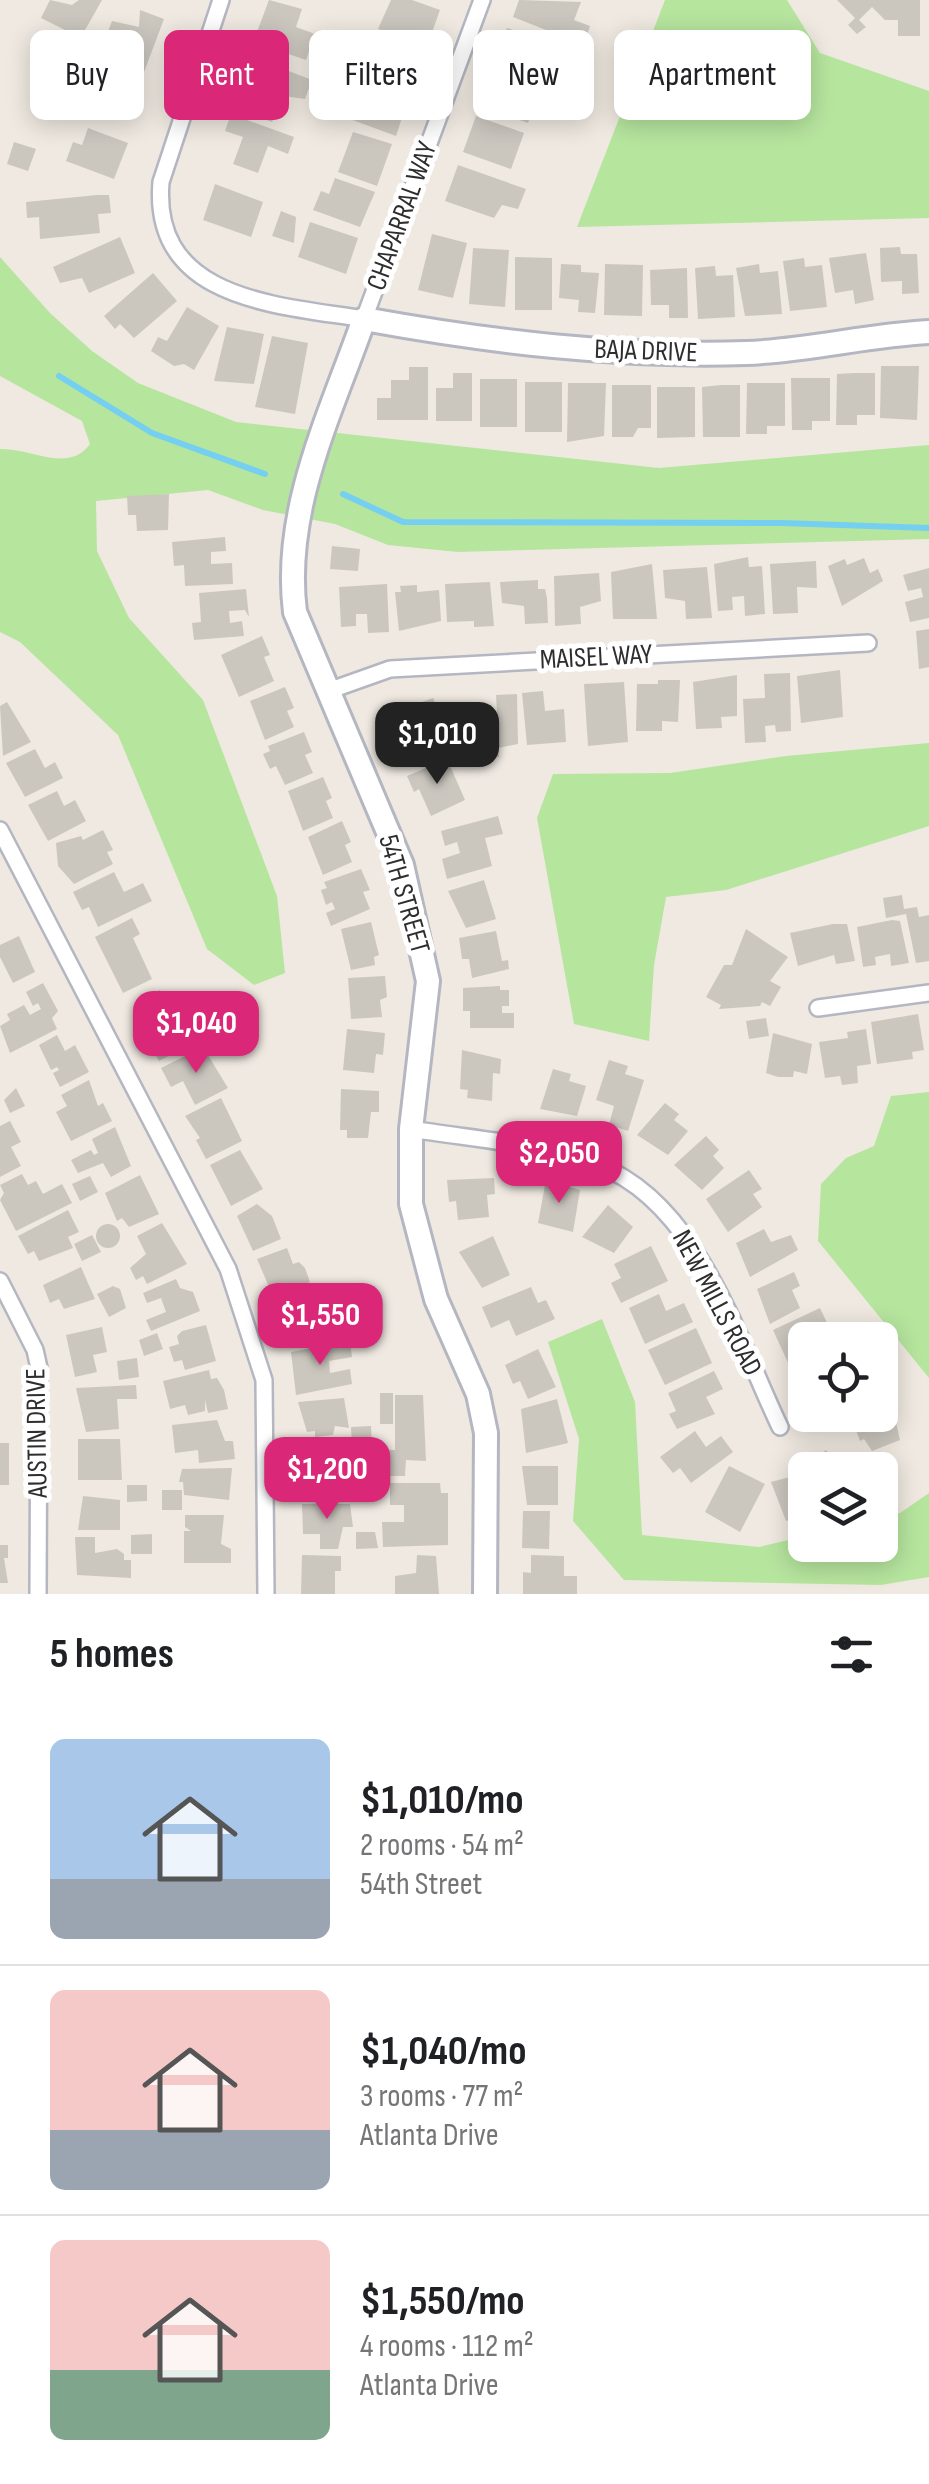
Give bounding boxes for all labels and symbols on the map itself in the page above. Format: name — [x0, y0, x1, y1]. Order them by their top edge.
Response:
street label: CHAPARRAL WAY — [360, 137, 444, 295]
street label: BAJA DRIVE — [594, 333, 698, 369]
street label: MAISEL WAY — [539, 638, 653, 676]
pin: $1,010 — [356, 702, 518, 787]
street label: 54TH STREET — [371, 831, 437, 957]
pin: $1,040 — [115, 991, 277, 1076]
pin: $2,050 — [478, 1121, 640, 1206]
street label: NEW MILLS ROAD — [665, 1225, 769, 1381]
pin: $1,550 — [239, 1283, 401, 1368]
street label: AUSTIN DRIVE — [19, 1368, 55, 1499]
pin: $1,200 — [246, 1437, 408, 1522]

